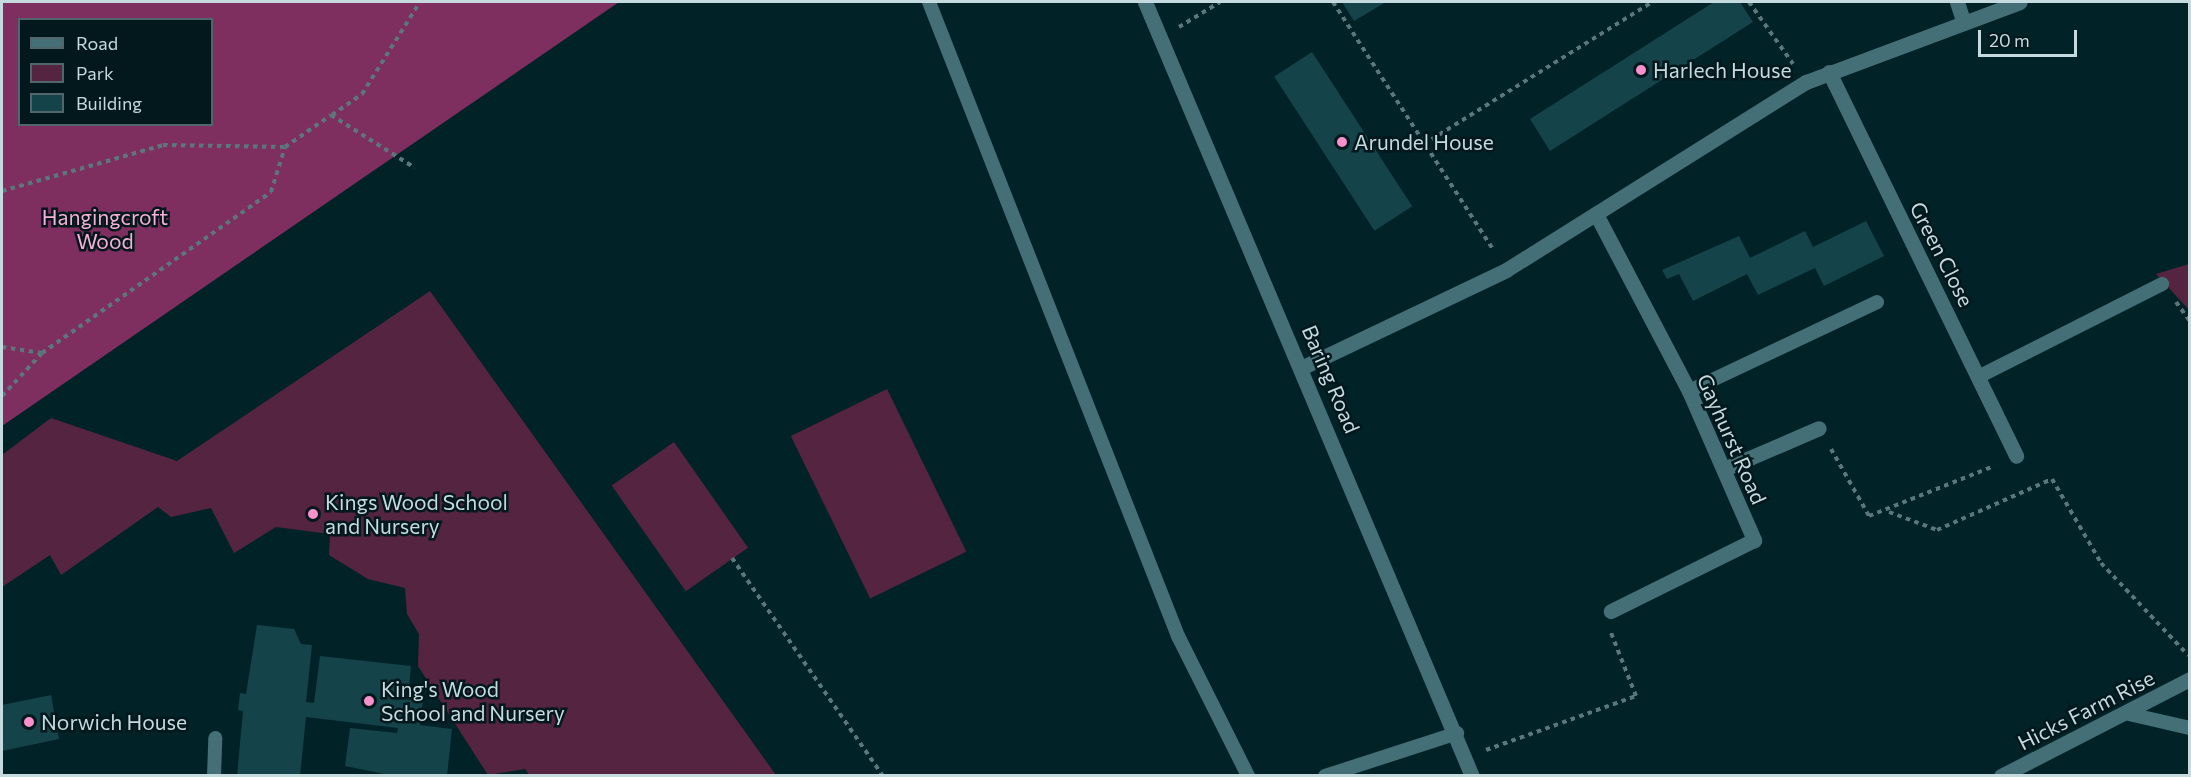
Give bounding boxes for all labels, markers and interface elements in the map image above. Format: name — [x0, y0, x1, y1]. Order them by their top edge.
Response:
legend — [18, 18, 213, 126]
scale bar — [1981, 18, 2080, 56]
text: 20 m — [1989, 29, 2030, 51]
text: Road — [76, 32, 118, 54]
place label: Harlech House — [1653, 57, 1792, 83]
text: Park — [76, 62, 114, 84]
marker: Harlech House — [1634, 63, 1648, 77]
text: Building — [76, 92, 142, 114]
place label: Arundel House — [1354, 129, 1494, 155]
marker: Arundel House — [1335, 135, 1349, 149]
street label: Green Close — [1905, 197, 1979, 311]
park label: Hangingcroft Wood — [42, 204, 168, 254]
street label: Baring Road — [1297, 321, 1365, 437]
street label: Gayhurst Road — [1692, 370, 1772, 508]
place label: Kings Wood School and Nursery — [325, 489, 508, 539]
marker: Kings Wood School and Nursery — [306, 507, 320, 521]
street label: Hicks Farm Rise — [2013, 665, 2159, 755]
place label: King's Wood School and Nursery — [381, 676, 565, 726]
marker: King's Wood School and Nursery — [362, 694, 376, 708]
place label: Norwich House — [41, 709, 187, 735]
marker: Norwich House — [22, 715, 36, 729]

